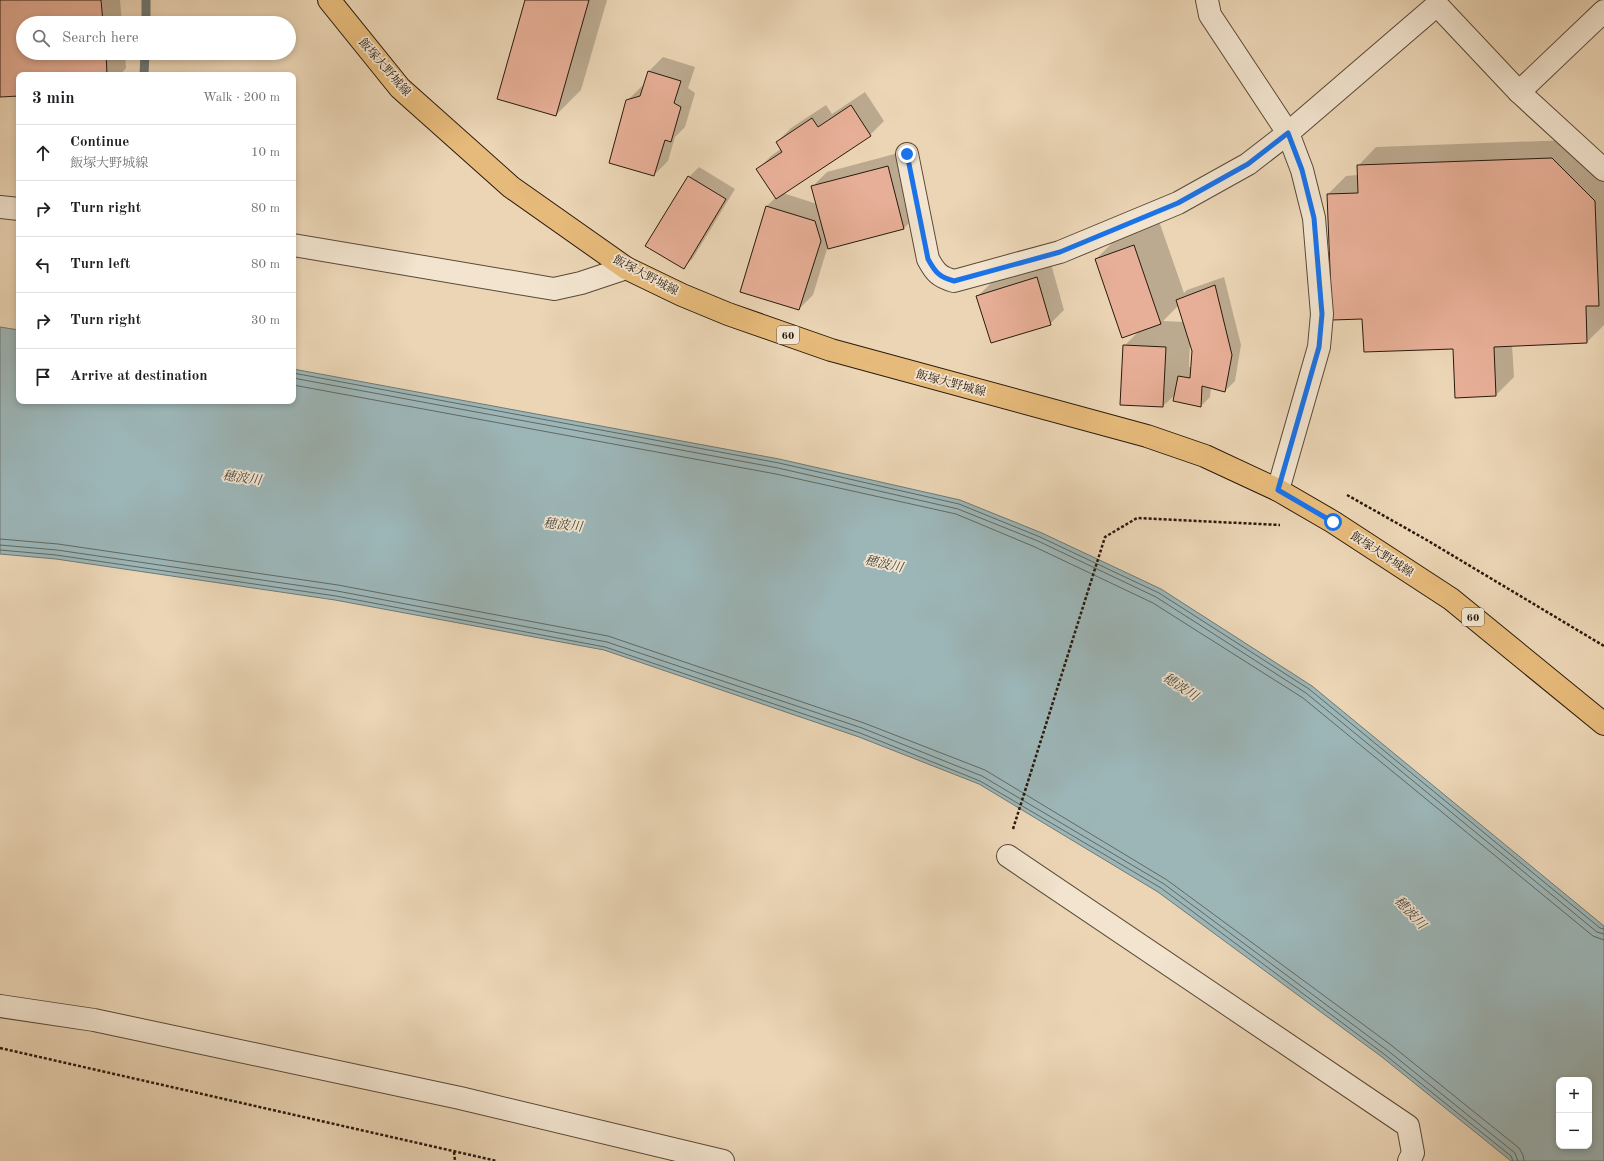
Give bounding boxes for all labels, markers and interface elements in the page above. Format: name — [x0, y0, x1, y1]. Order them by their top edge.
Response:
search box — [16, 16, 296, 60]
icon: search — [30, 27, 52, 49]
text: Search here — [62, 31, 139, 46]
street label: 飯塚大野城線 — [356, 35, 414, 99]
text: 3 min — [32, 90, 75, 107]
text: Walk · 200 m — [203, 91, 280, 104]
text: Continue — [70, 135, 129, 150]
icon: ahead — [32, 142, 54, 164]
route end — [898, 145, 916, 163]
text: 10 m — [251, 146, 280, 159]
text: 飯塚大野城線 — [70, 157, 148, 170]
icon: right — [32, 198, 54, 220]
text: Turn right — [70, 201, 141, 216]
text: 80 m — [251, 202, 280, 215]
street label: 飯塚大野城線 — [611, 252, 681, 298]
icon: left — [32, 254, 54, 276]
text: Turn left — [70, 257, 130, 272]
text: 80 m — [251, 258, 280, 271]
icon: right — [32, 310, 54, 332]
text: Turn right — [70, 313, 141, 328]
text: 30 m — [251, 314, 280, 327]
road number: 60 — [777, 326, 799, 344]
icon: arrive — [32, 366, 54, 388]
street label: 飯塚大野城線 — [914, 367, 988, 399]
text: Arrive at destination — [70, 369, 208, 384]
water label: 穂波川 — [222, 468, 264, 488]
route start — [1324, 513, 1342, 531]
water label: 穂波川 — [543, 516, 585, 534]
street label: 飯塚大野城線 — [1348, 529, 1416, 579]
water label: 穂波川 — [863, 553, 906, 575]
road number: 60 — [1462, 608, 1484, 626]
water label: 穂波川 — [1160, 670, 1202, 704]
water label: 穂波川 — [1392, 894, 1430, 933]
map controls — [1556, 1077, 1592, 1149]
button: + — [1556, 1077, 1592, 1113]
button: − — [1556, 1113, 1592, 1149]

